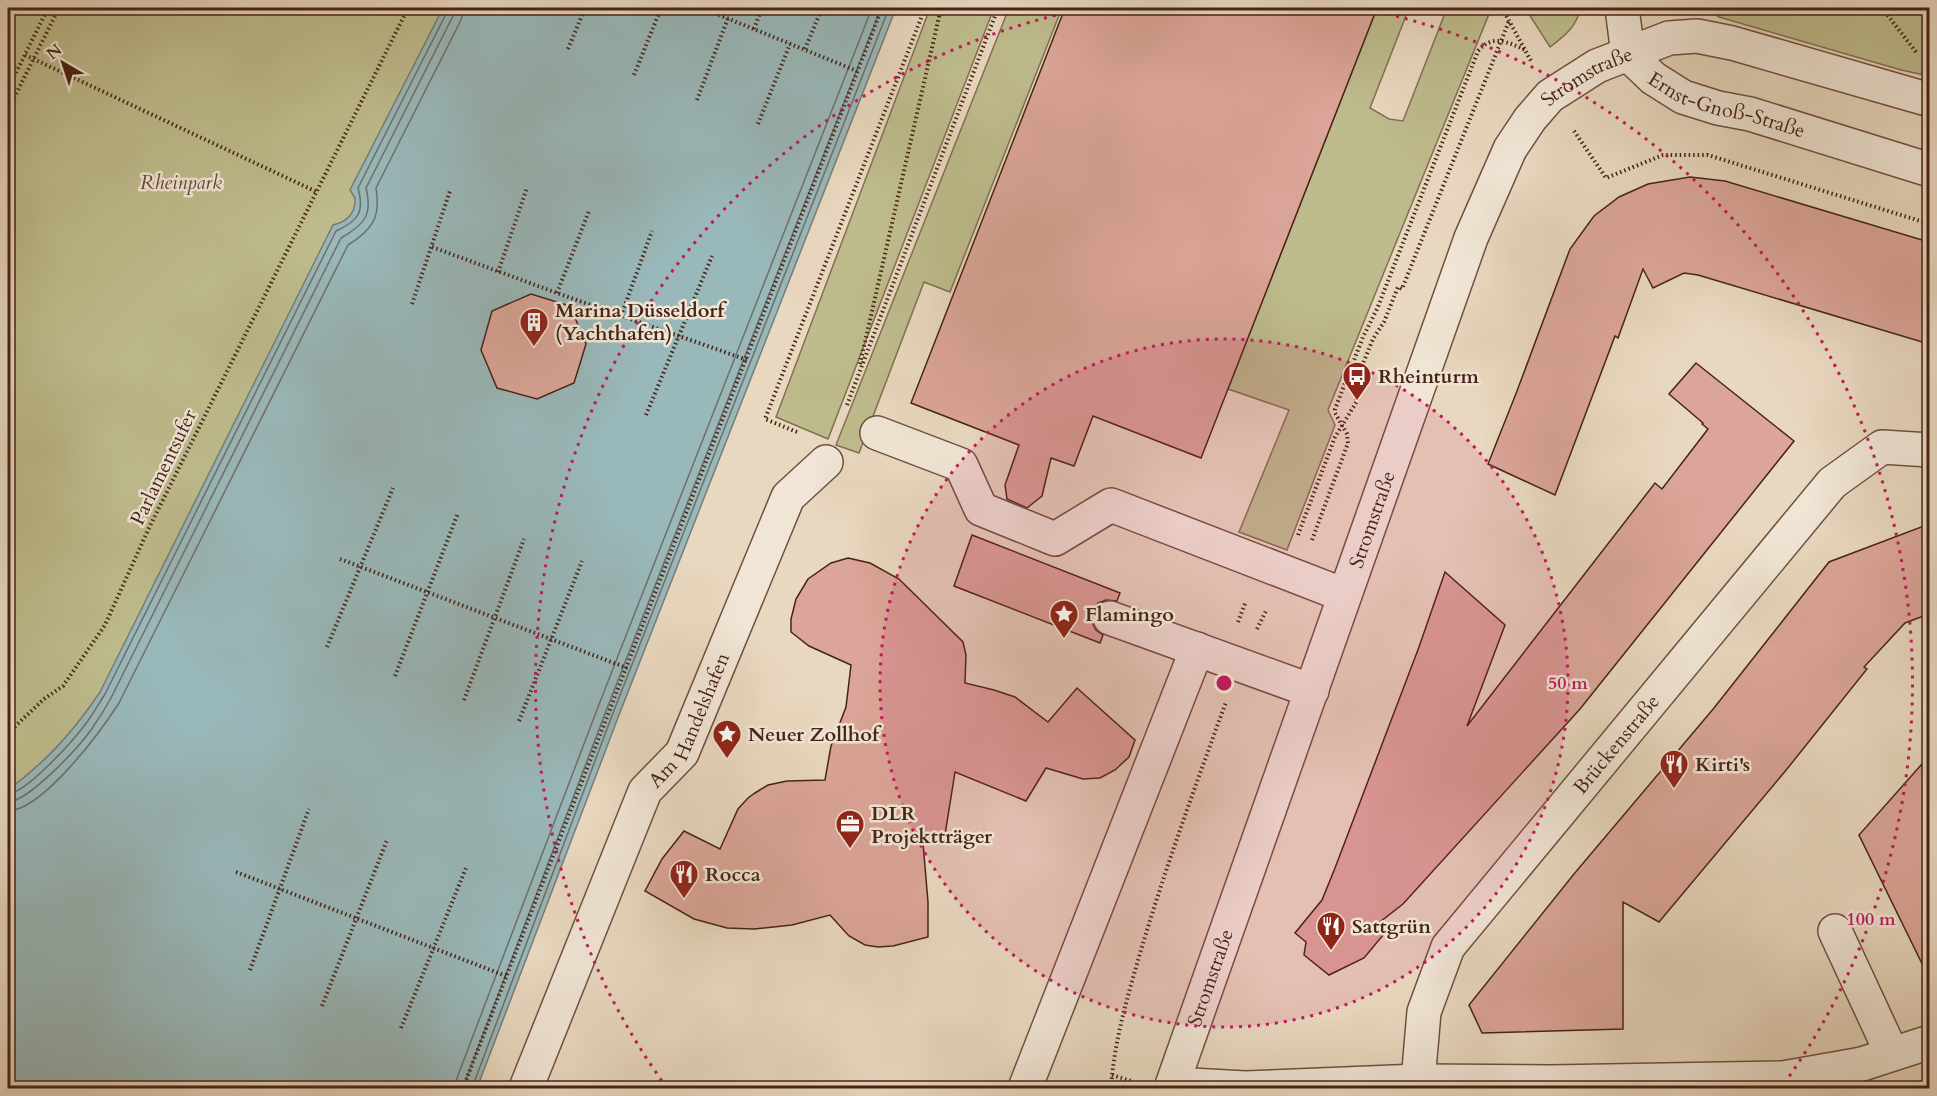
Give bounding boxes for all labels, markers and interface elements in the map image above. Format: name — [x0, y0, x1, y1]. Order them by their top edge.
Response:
north arrow — [33, 33, 93, 93]
text: N — [42, 39, 67, 65]
street label: Stromstraße — [1534, 41, 1636, 112]
street label: Ernst-Gnoß-Straße — [1643, 65, 1808, 144]
park label: Rheinpark — [140, 169, 222, 196]
place label: Marina Düsseldorf (Yachthafen) — [555, 297, 727, 347]
building icon: Marina Düsseldorf (Yachthafen) — [518, 306, 550, 348]
bus stop icon: Rheinturm — [1341, 360, 1373, 402]
place label: Rheinturm — [1378, 363, 1479, 390]
street label: Parlamentsufer — [124, 404, 203, 529]
street label: Stromstraße — [1343, 467, 1402, 572]
place icon: Flamingo — [1048, 598, 1080, 640]
place label: Flamingo — [1085, 601, 1174, 628]
street label: Am Handelshafen — [642, 648, 736, 794]
text: 50 m — [1548, 671, 1588, 696]
centre of rings — [1214, 673, 1234, 693]
street label: Brückenstraße — [1567, 689, 1666, 800]
place icon: Neuer Zollhof — [711, 718, 743, 760]
place label: Neuer Zollhof — [748, 721, 882, 748]
restaurant icon: Kirti's — [1658, 748, 1690, 790]
place label: Kirti's — [1695, 751, 1750, 778]
place label: DLR Projektträger — [871, 800, 993, 850]
office icon: DLR Projektträger — [834, 808, 866, 850]
restaurant icon: Rocca — [668, 858, 700, 900]
place label: Rocca — [705, 861, 761, 888]
text: 100 m — [1846, 907, 1896, 932]
restaurant icon: Sattgrün — [1315, 910, 1347, 952]
place label: Sattgrün — [1352, 913, 1431, 940]
street label: Stromstraße — [1181, 926, 1240, 1030]

